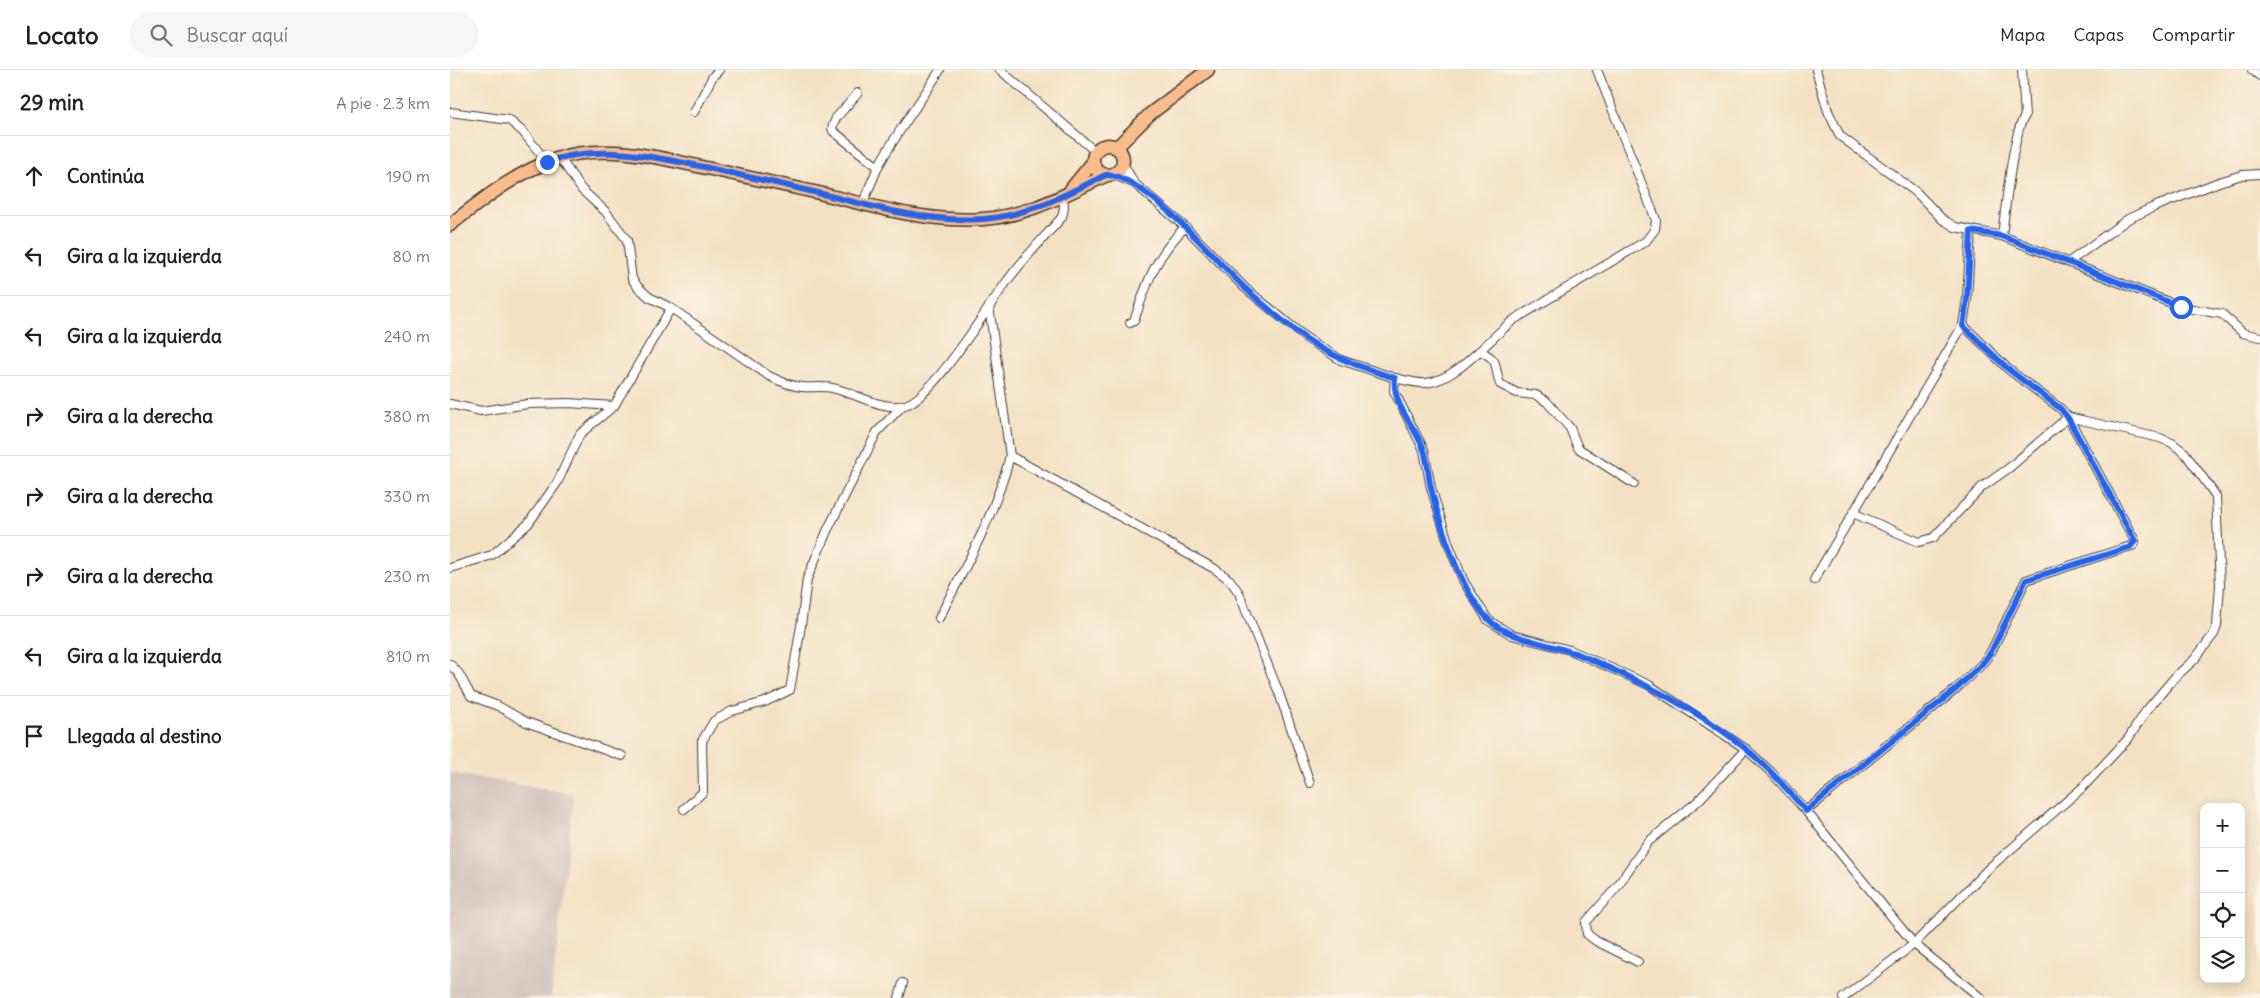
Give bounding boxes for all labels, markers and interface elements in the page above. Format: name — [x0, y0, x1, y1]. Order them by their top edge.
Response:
search box — [129, 12, 479, 57]
text: Locato — [25, 20, 99, 50]
icon: search — [147, 21, 175, 49]
text: Buscar aquí — [187, 23, 288, 47]
text: Mapa — [2000, 23, 2045, 46]
text: Capas — [2073, 23, 2124, 46]
text: Compartir — [2152, 23, 2235, 46]
text: 29 min — [20, 89, 84, 116]
text: A pie · 2.3 km — [336, 93, 430, 113]
route end — [536, 151, 559, 174]
icon: ahead — [20, 162, 48, 190]
text: Continúa — [67, 164, 144, 188]
text: 190 m — [386, 166, 430, 186]
icon: left — [20, 242, 48, 270]
text: Gira a la izquierda — [67, 244, 222, 268]
text: 80 m — [392, 246, 430, 266]
route start — [2170, 296, 2193, 319]
icon: left — [20, 322, 48, 350]
text: Gira a la izquierda — [67, 324, 222, 348]
text: 240 m — [384, 326, 430, 346]
icon: right — [20, 402, 48, 430]
text: Gira a la derecha — [67, 404, 213, 428]
text: 380 m — [383, 406, 430, 426]
icon: right — [20, 482, 48, 510]
text: Gira a la derecha — [67, 484, 213, 508]
text: 330 m — [383, 486, 430, 506]
icon: right — [20, 562, 48, 590]
text: Gira a la derecha — [67, 564, 213, 588]
text: 230 m — [384, 566, 430, 586]
icon: left — [20, 642, 48, 670]
text: Gira a la izquierda — [67, 644, 222, 668]
text: 810 m — [386, 646, 430, 666]
icon: arrive — [20, 722, 48, 750]
text: Llegada al destino — [67, 724, 222, 748]
map controls — [2200, 803, 2245, 983]
button: + — [2200, 803, 2245, 848]
button: − — [2200, 848, 2245, 893]
button: locate — [2200, 893, 2245, 938]
button: layers — [2200, 938, 2245, 983]

